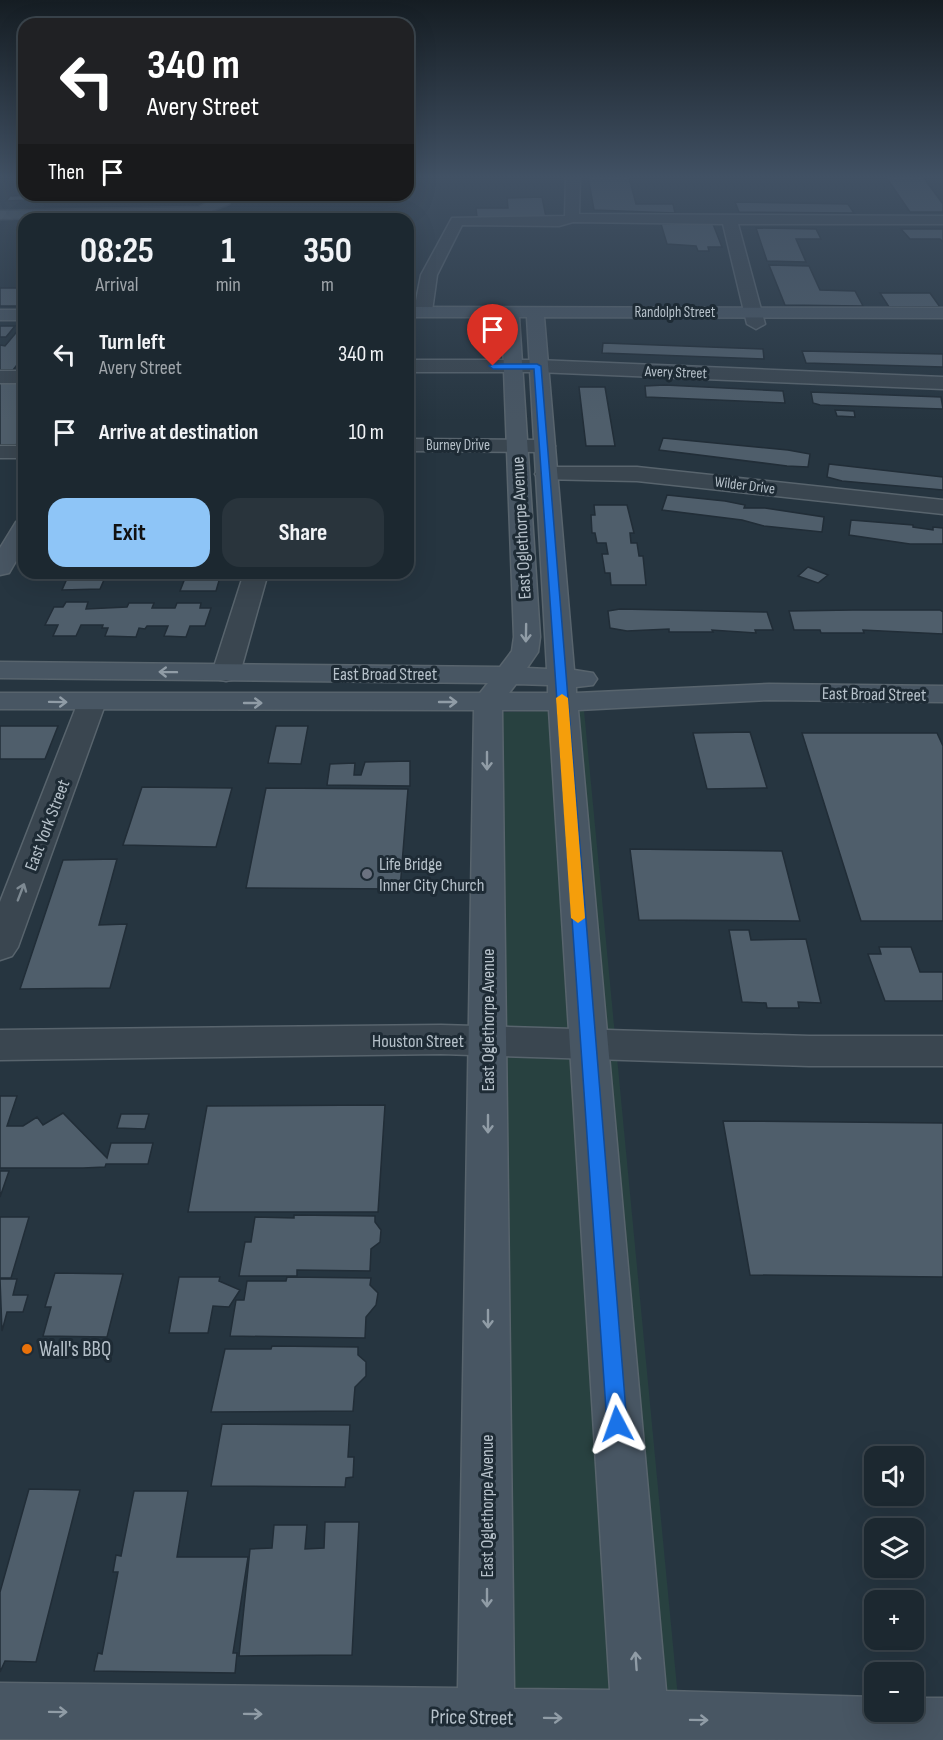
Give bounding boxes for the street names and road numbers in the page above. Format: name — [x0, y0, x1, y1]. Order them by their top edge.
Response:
street label: Randolph Street — [635, 303, 716, 322]
street label: Avery Street — [644, 362, 708, 383]
street label: Burney Drive — [426, 436, 490, 455]
street label: East Oglethorpe Avenue — [507, 456, 536, 600]
street label: Wilder Drive — [714, 472, 776, 499]
street label: East Broad Street — [333, 664, 438, 685]
street label: East Broad Street — [822, 683, 927, 706]
street label: East York Street — [20, 776, 75, 874]
street label: East Oglethorpe Avenue — [478, 949, 499, 1091]
street label: Houston Street — [372, 1031, 464, 1052]
street label: East Oglethorpe Avenue — [477, 1435, 498, 1577]
street label: Price Street — [430, 1704, 514, 1731]

